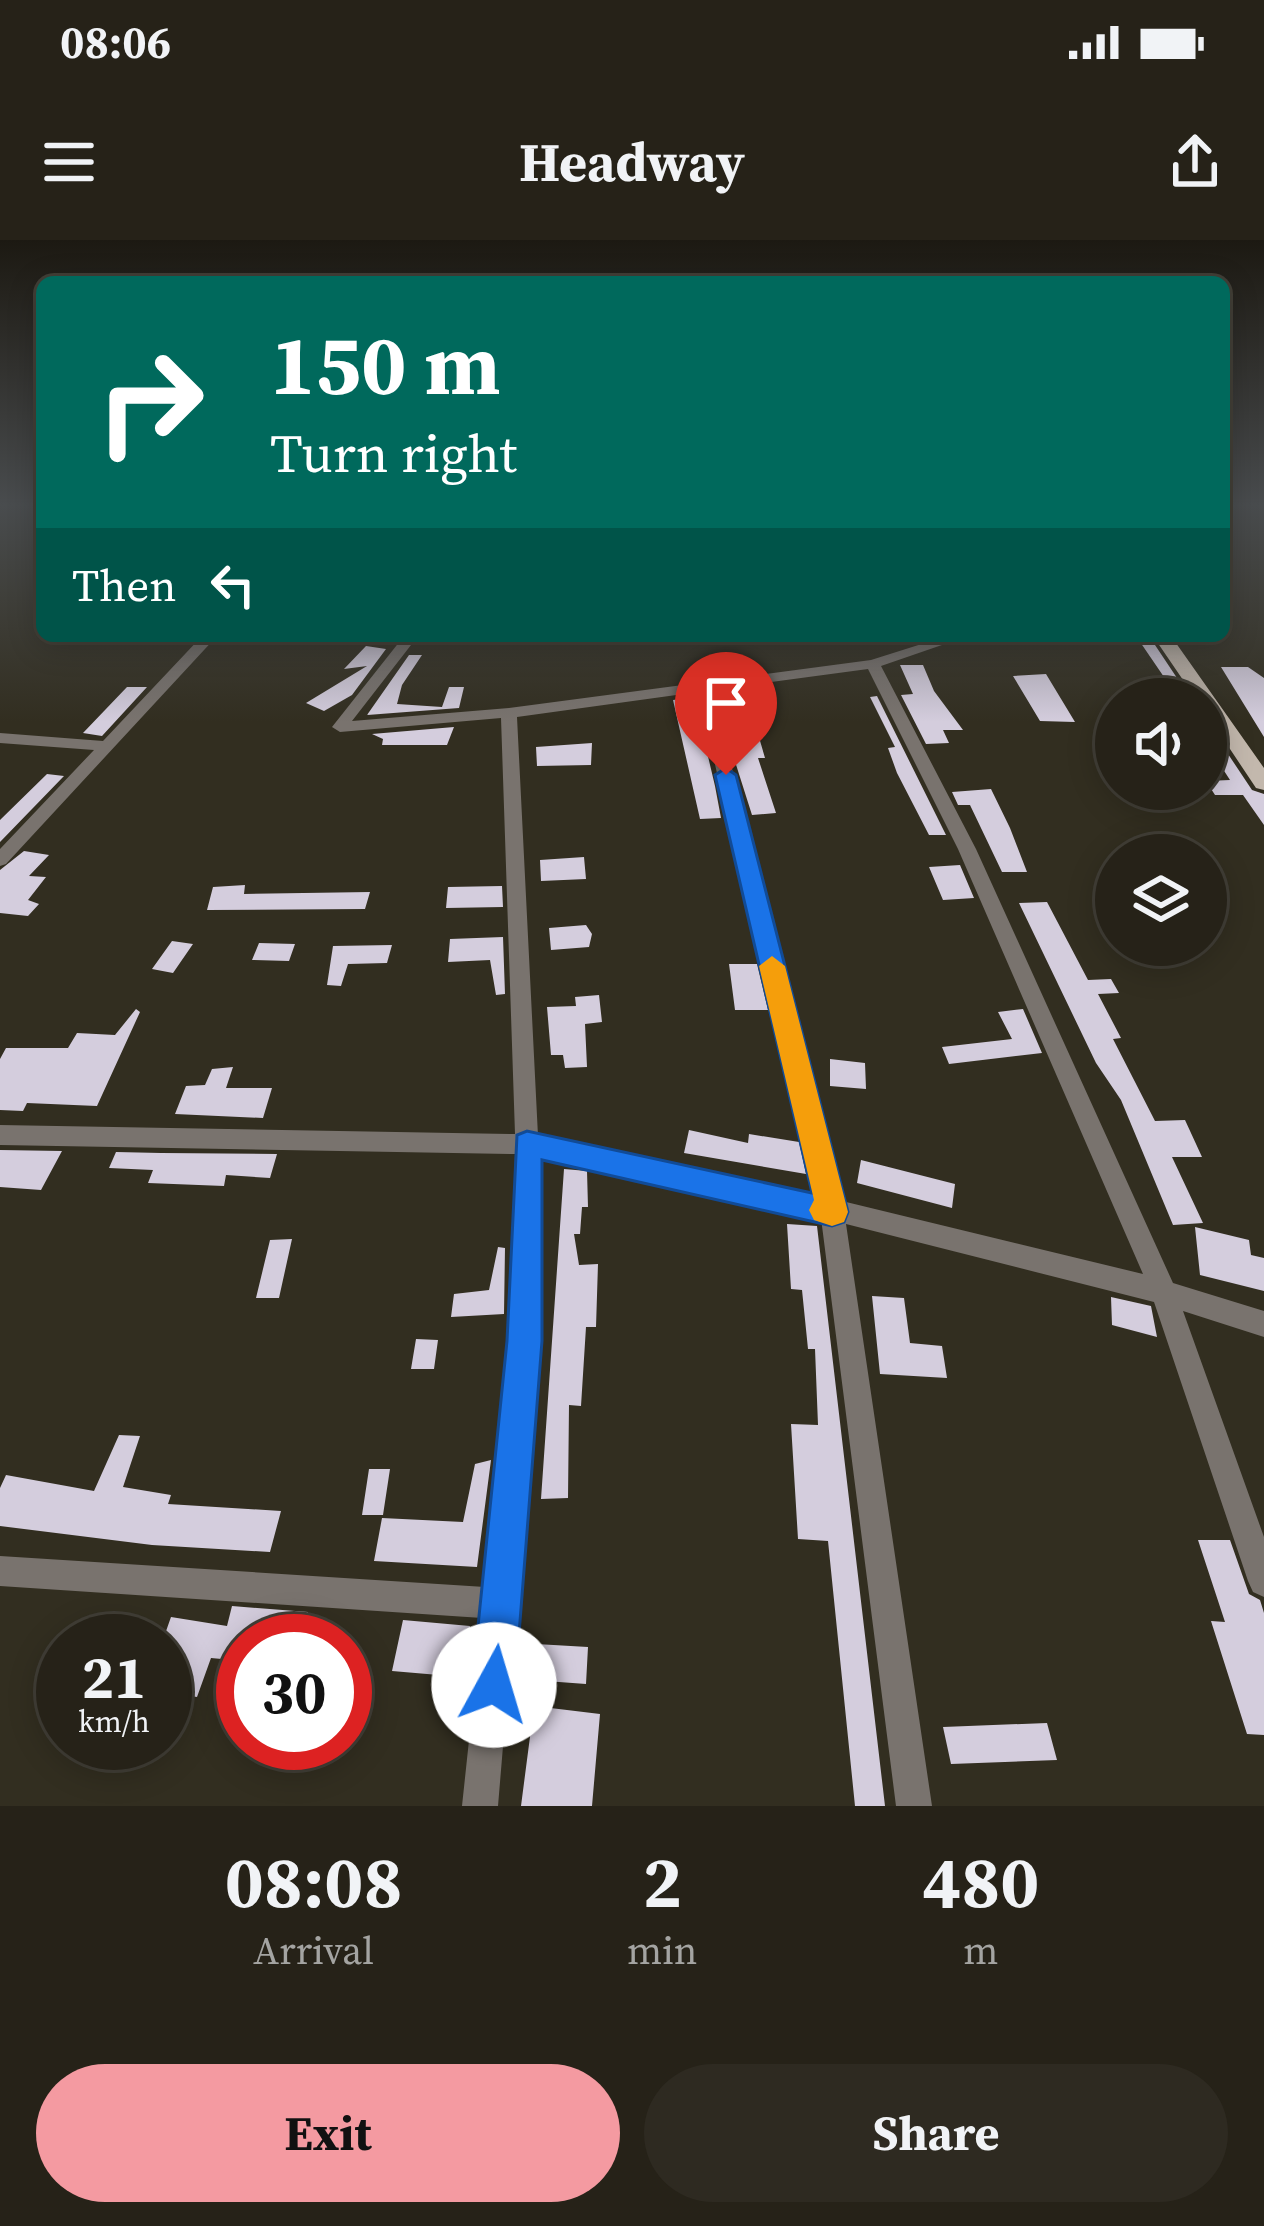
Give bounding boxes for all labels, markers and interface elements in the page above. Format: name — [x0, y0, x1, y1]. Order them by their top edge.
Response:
text: 08:06 — [60, 11, 171, 73]
text: Headway — [519, 125, 745, 199]
icon: menu — [36, 129, 102, 195]
icon: share — [1162, 129, 1228, 195]
text: 150 m — [270, 307, 501, 422]
icon: right — [72, 324, 228, 480]
text: Turn right — [270, 416, 517, 490]
icon: left — [200, 552, 266, 618]
text: Then — [72, 554, 176, 616]
pin — [675, 652, 777, 775]
icon: arrive — [693, 670, 759, 736]
map controls — [1095, 678, 1227, 966]
button: sound — [1095, 678, 1227, 810]
button: layers — [1095, 834, 1227, 966]
speed limit sign: 30 — [216, 1614, 372, 1770]
position arrow — [431, 1622, 557, 1748]
text: 21 — [81, 1636, 147, 1718]
text: km/h — [78, 1701, 150, 1742]
text: 08:08 — [225, 1832, 402, 1931]
text: 2 — [643, 1832, 682, 1931]
text: 480 — [922, 1832, 1039, 1931]
text: Arrival — [253, 1924, 374, 1977]
text: min — [627, 1924, 698, 1977]
text: m — [963, 1924, 998, 1977]
button: Exit — [36, 2064, 620, 2202]
button: Share — [644, 2064, 1228, 2202]

